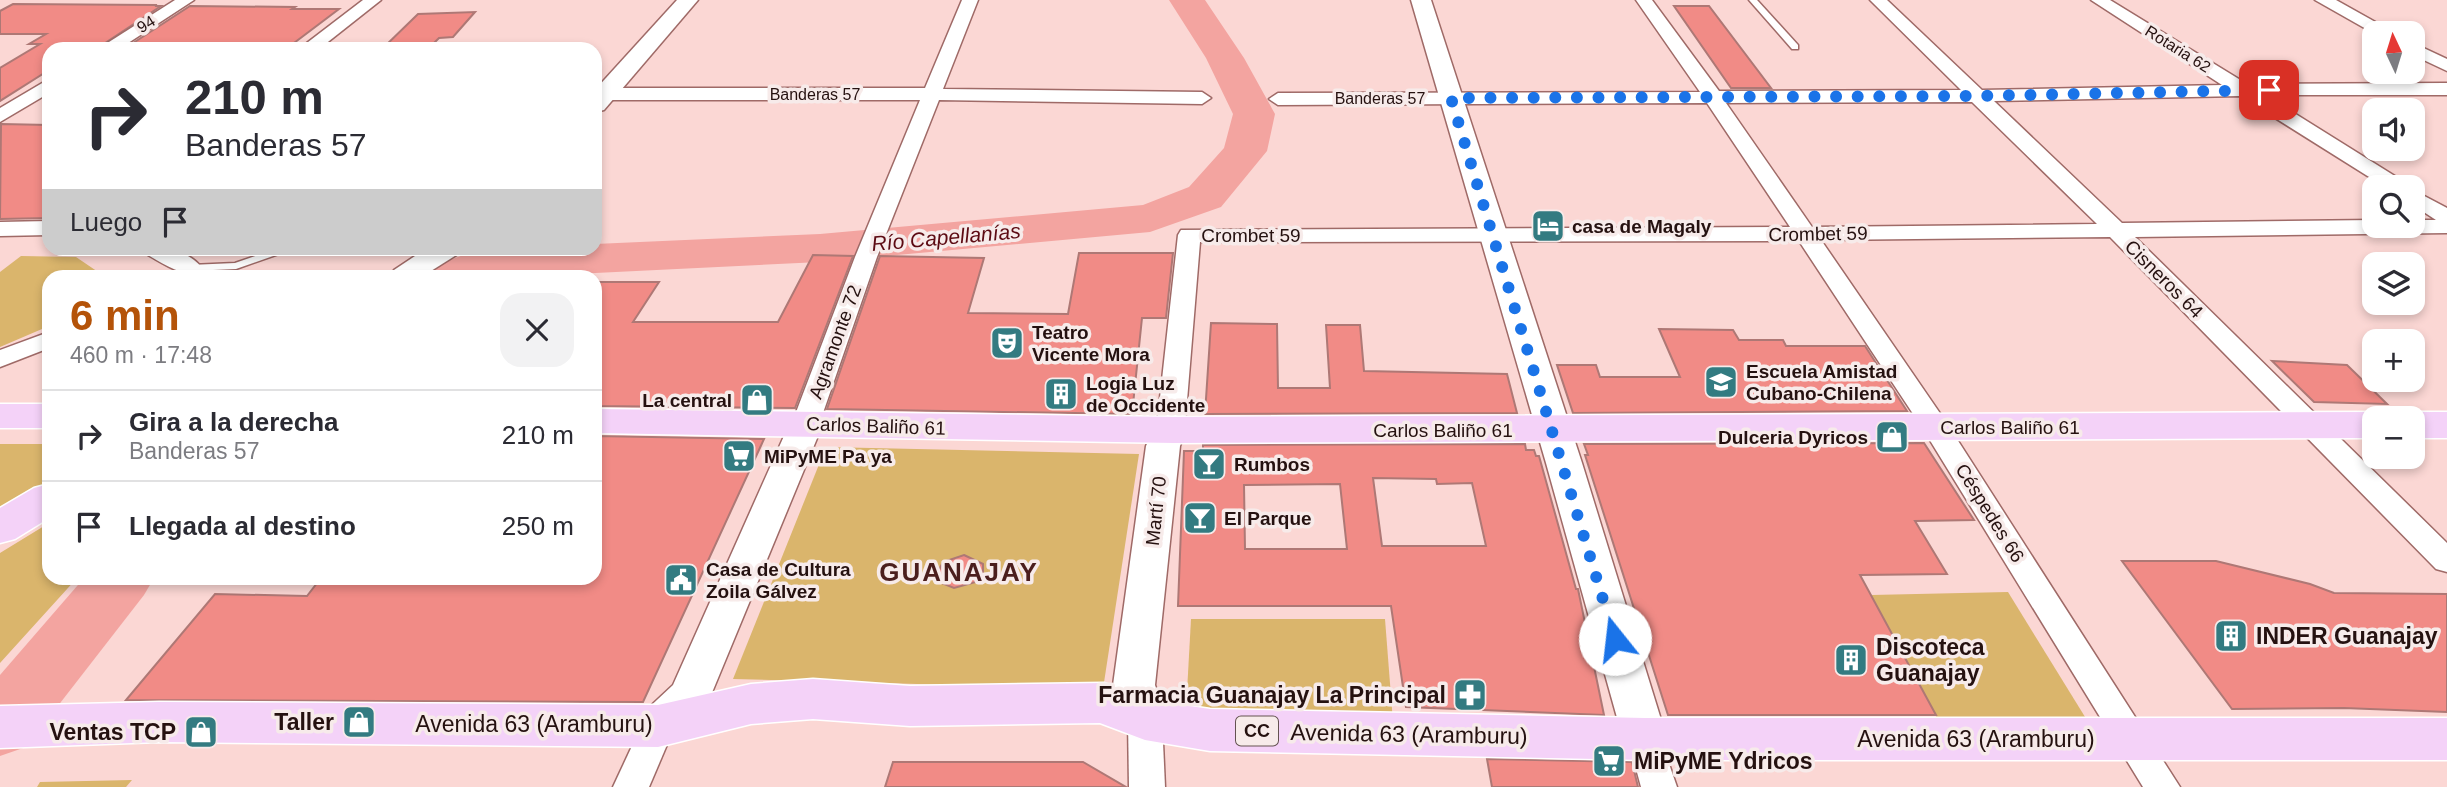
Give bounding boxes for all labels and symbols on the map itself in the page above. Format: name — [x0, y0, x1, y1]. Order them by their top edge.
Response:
street label: 94 — [134, 12, 158, 36]
north arrow — [2362, 21, 2426, 84]
street label: Rotaria 62 — [2142, 22, 2214, 76]
pin — [2239, 60, 2299, 120]
street label: Banderas 57 — [770, 86, 860, 103]
street label: Banderas 57 — [1335, 90, 1425, 107]
hotel icon: casa de Magaly — [1529, 207, 1567, 245]
place label: casa de Magaly — [1572, 216, 1712, 237]
water label: Río Capellanías — [871, 219, 1022, 255]
street label: Crombet 59 — [1768, 223, 1868, 245]
street label: Crombet 59 — [1201, 225, 1301, 246]
street label: Cisneros 64 — [2121, 236, 2208, 323]
street label: Agramonte 72 — [805, 282, 865, 402]
place label: Teatro Vicente Mora — [1032, 322, 1150, 365]
theatre icon: Teatro Vicente Mora — [988, 324, 1026, 362]
place label: Escuela Amistad Cubano-Chilena — [1746, 361, 1897, 404]
school or university icon: Escuela Amistad Cubano-Chilena — [1702, 363, 1740, 401]
place label: Logia Luz de Occidente — [1086, 373, 1205, 416]
building icon: Logia Luz de Occidente — [1042, 375, 1080, 413]
shop icon: La central — [738, 381, 776, 419]
place label: La central — [642, 390, 732, 411]
street label: Carlos Baliño 61 — [806, 413, 946, 439]
street label: Carlos Baliño 61 — [1940, 417, 2080, 438]
shop icon: Dulceria Dyricos — [1873, 418, 1911, 456]
street label: Carlos Baliño 61 — [1373, 420, 1513, 441]
place label: Dulceria Dyricos — [1718, 427, 1868, 448]
supermarket icon: MiPyME Pa ya — [720, 437, 758, 475]
bar icon: Rumbos — [1190, 445, 1228, 483]
place label: MiPyME Pa ya — [764, 446, 892, 467]
place label: Rumbos — [1234, 454, 1310, 475]
street label: Céspedes 66 — [1951, 460, 2029, 566]
street label: Martí 70 — [1142, 475, 1170, 547]
bar icon: El Parque — [1181, 499, 1219, 537]
place label: El Parque — [1224, 508, 1312, 529]
district label: GUANAJAY — [879, 557, 1039, 587]
place label: Casa de Cultura Zoila Gálvez — [706, 559, 851, 602]
public building icon: Casa de Cultura Zoila Gálvez — [662, 561, 700, 599]
position arrow — [1578, 602, 1652, 676]
building icon: INDER Guanajay — [2212, 617, 2250, 655]
place label: INDER Guanajay — [2256, 623, 2438, 649]
place label: Discoteca Guanajay — [1876, 634, 1985, 686]
building icon: Discoteca Guanajay — [1832, 641, 1870, 679]
pharmacy icon: Farmacia Guanajay La Principal — [1451, 676, 1489, 714]
place label: Farmacia Guanajay La Principal — [1098, 682, 1446, 708]
shop icon: Taller — [340, 703, 378, 741]
place label: Taller — [274, 709, 334, 735]
street label: Avenida 63 (Aramburu) — [415, 711, 653, 737]
shop icon: Ventas TCP — [182, 713, 220, 751]
road number: CC — [1236, 716, 1278, 746]
place label: Ventas TCP — [49, 719, 176, 745]
street label: Avenida 63 (Aramburu) — [1290, 719, 1528, 749]
street label: Avenida 63 (Aramburu) — [1857, 726, 2095, 752]
supermarket icon: MiPyME Ydricos — [1590, 742, 1628, 780]
place label: MiPyME Ydricos — [1634, 748, 1813, 774]

